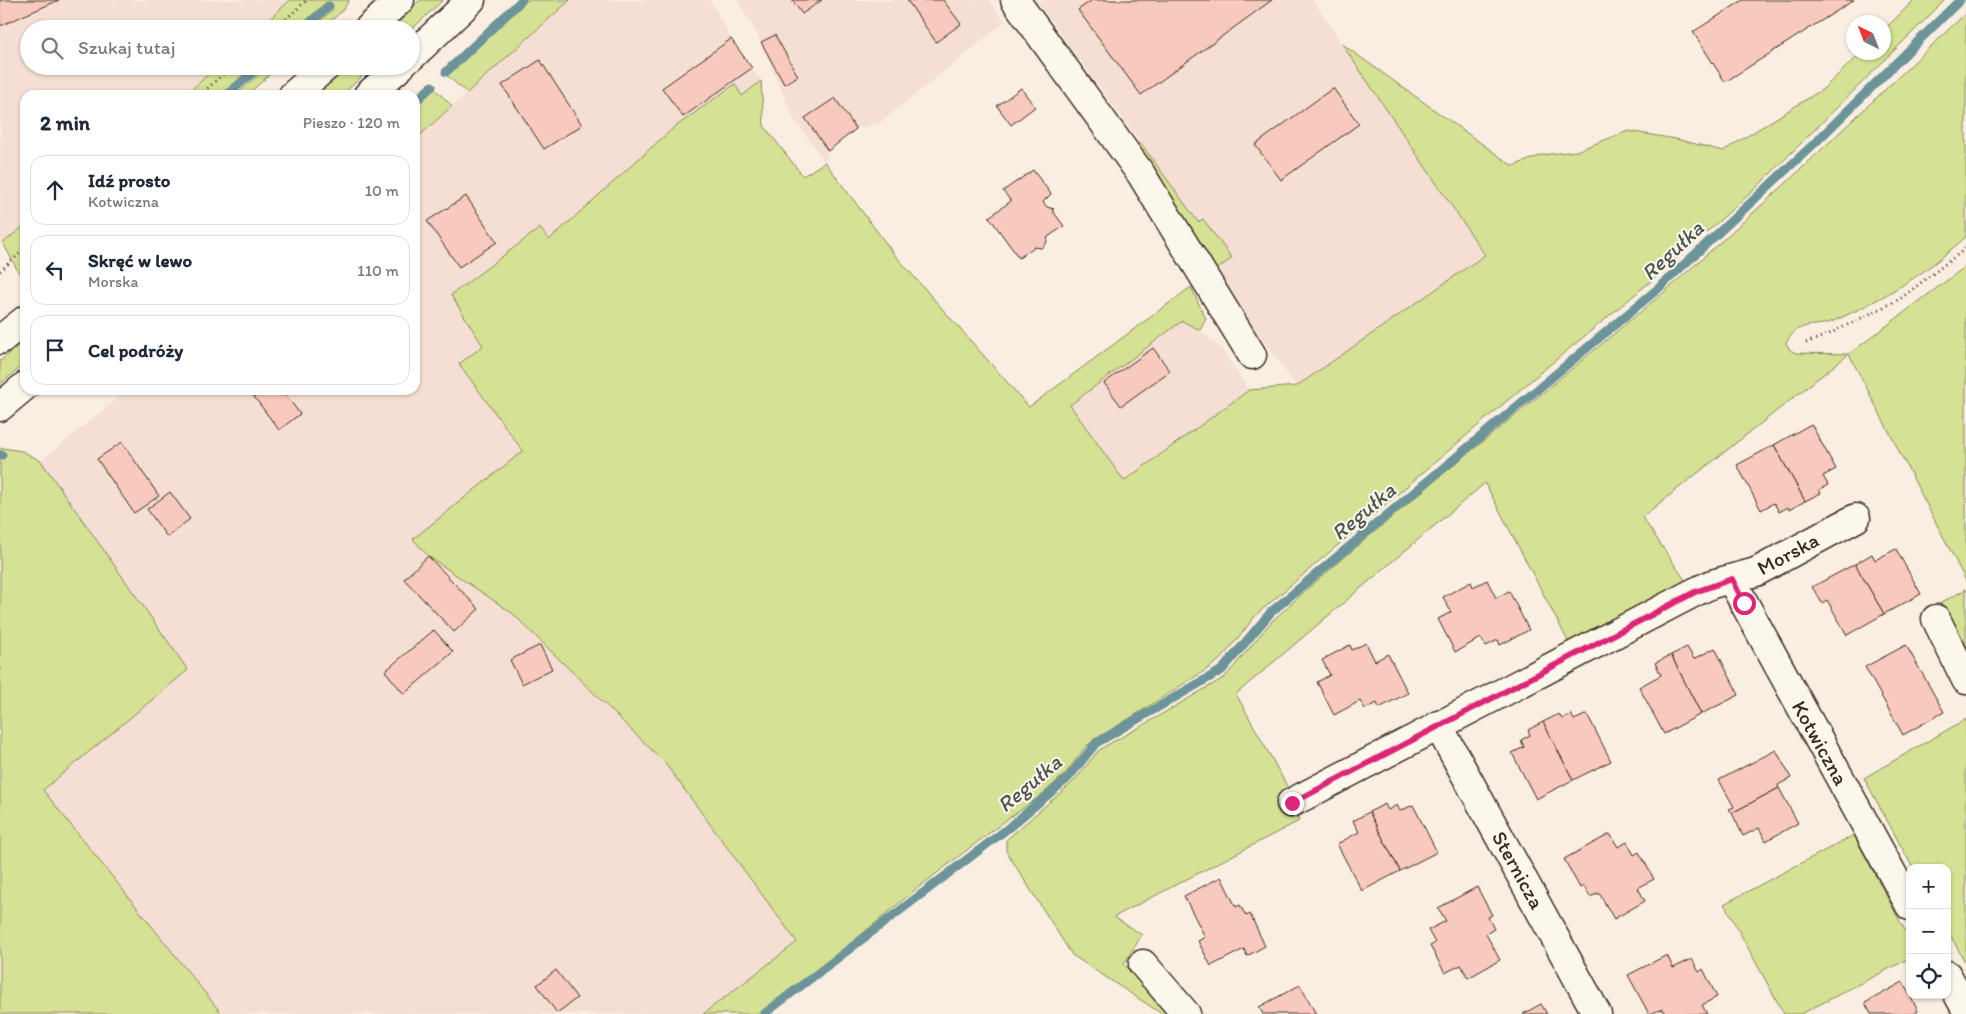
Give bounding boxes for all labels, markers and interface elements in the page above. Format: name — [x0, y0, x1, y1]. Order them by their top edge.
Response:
north arrow — [1846, 15, 1891, 60]
search box — [20, 20, 420, 75]
icon: search — [38, 34, 66, 62]
text: Szukaj tutaj — [78, 36, 175, 59]
text: 2 min — [40, 110, 90, 135]
text: Pieszo · 120 m — [303, 113, 400, 132]
text: Idź prosto — [88, 169, 171, 192]
icon: ahead — [41, 176, 69, 204]
text: 10 m — [365, 181, 399, 200]
text: Kotwiczna — [88, 192, 159, 211]
water label: Regułka — [1635, 214, 1710, 286]
text: Skręć w lewo — [88, 249, 192, 272]
icon: left — [41, 256, 69, 284]
text: 110 m — [357, 261, 399, 280]
text: Morska — [88, 272, 138, 291]
icon: arrive — [41, 336, 69, 364]
text: Cel podróży — [88, 339, 183, 362]
water label: Regułka — [1326, 476, 1402, 546]
street label: Morska — [1753, 527, 1823, 580]
route start — [1733, 592, 1756, 615]
street label: Kotwiczna — [1787, 696, 1854, 790]
water label: Regułka — [992, 748, 1068, 818]
route end — [1281, 792, 1304, 815]
street label: Sternicza — [1487, 826, 1550, 913]
map controls — [1906, 864, 1951, 999]
button: + — [1906, 864, 1951, 909]
button: − — [1906, 909, 1951, 954]
button: locate — [1906, 954, 1951, 999]

